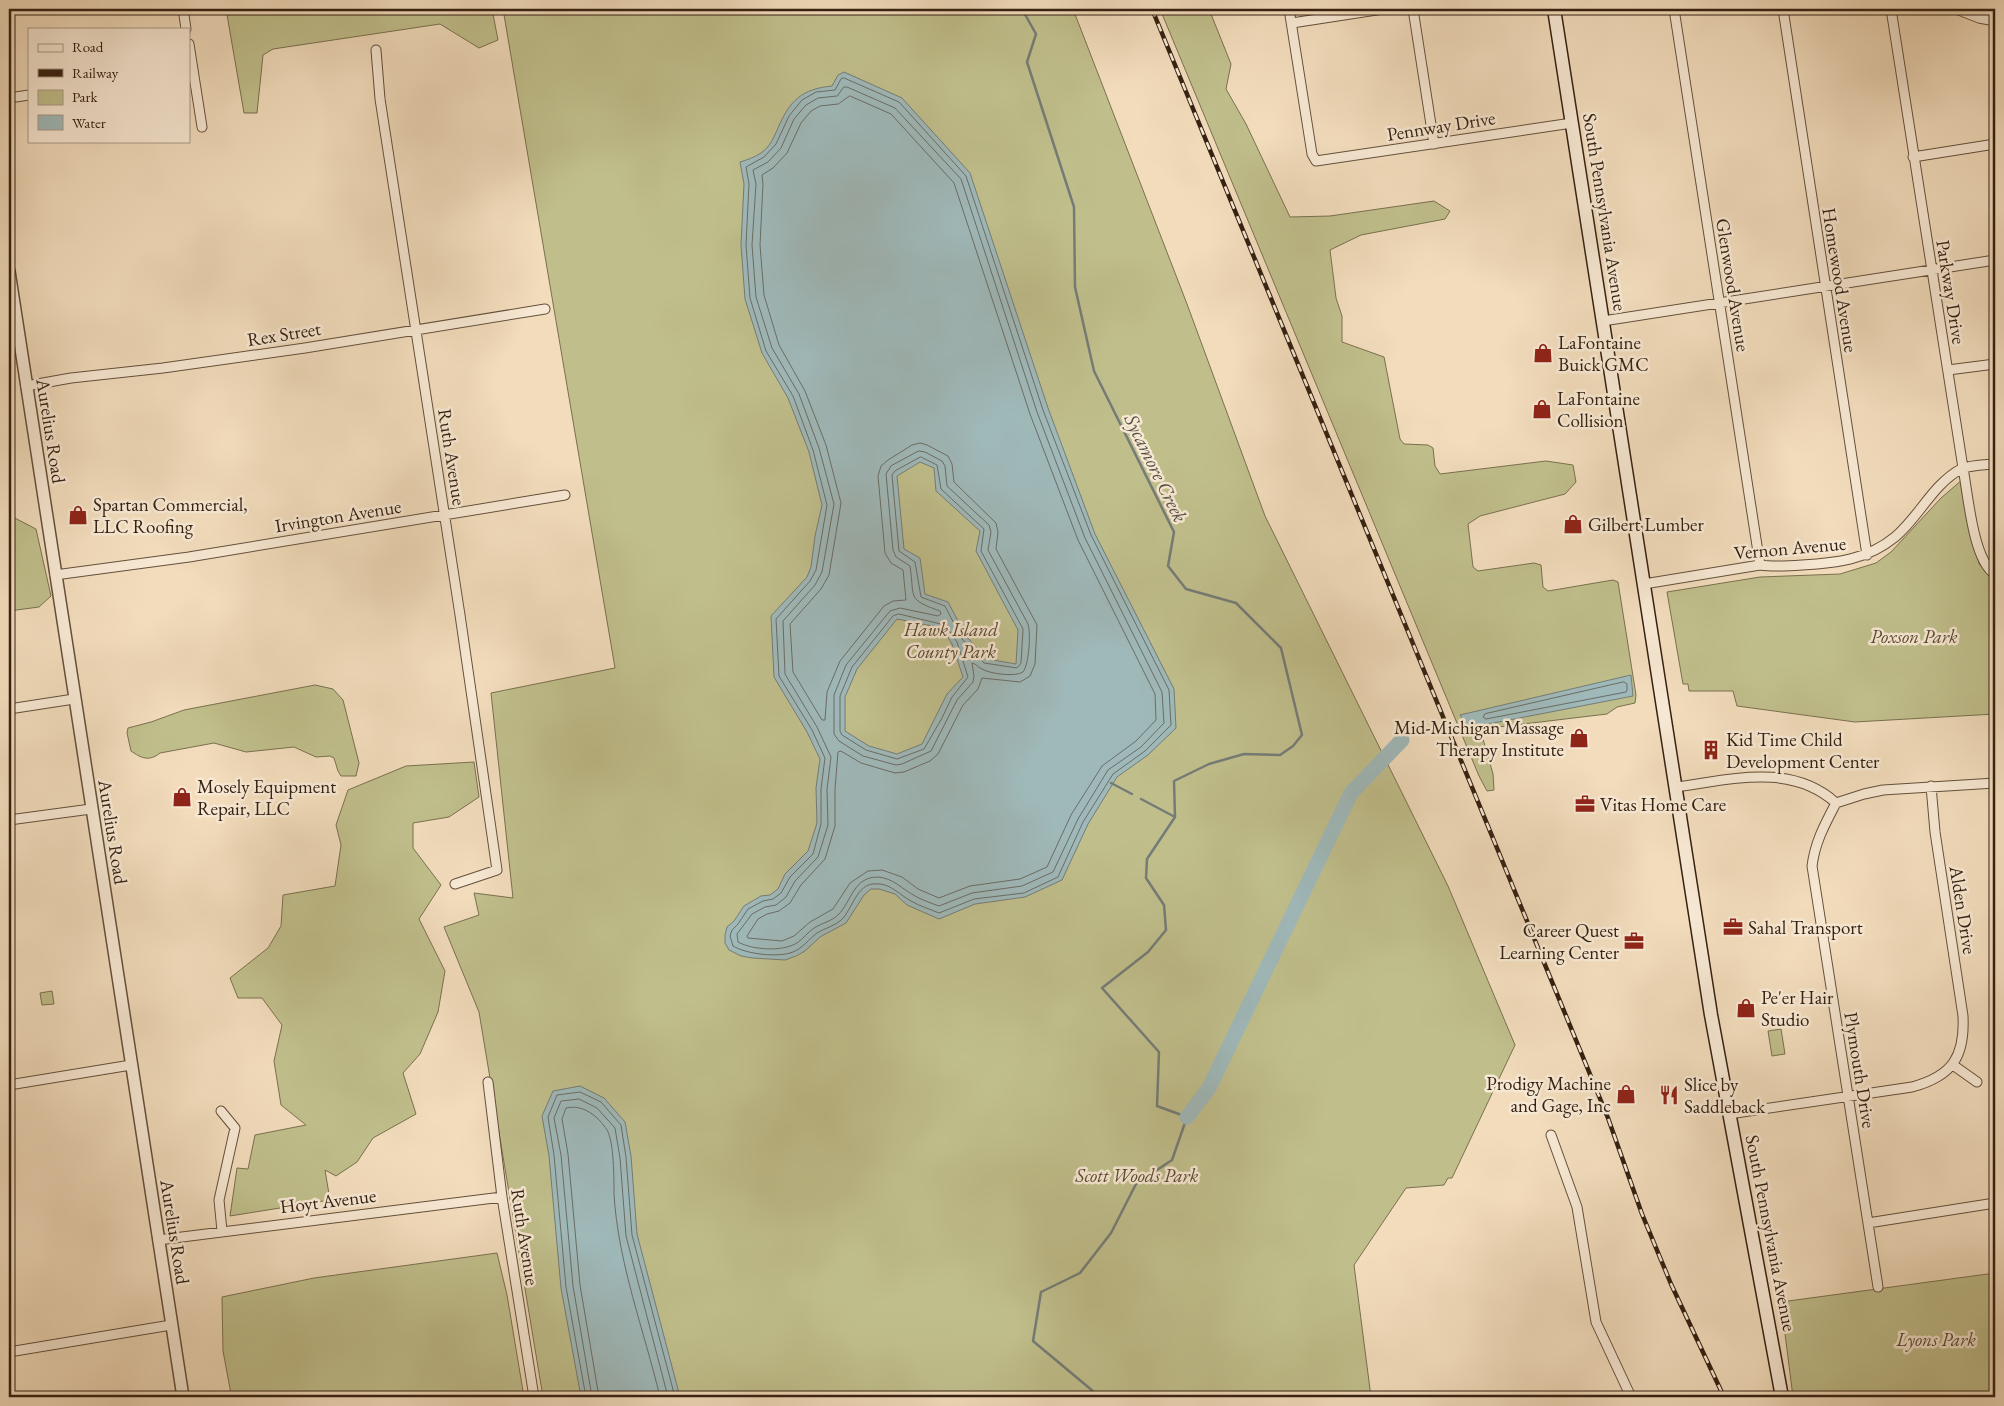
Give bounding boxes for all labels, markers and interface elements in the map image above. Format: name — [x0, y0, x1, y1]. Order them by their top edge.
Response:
legend — [28, 28, 190, 142]
text: Road — [72, 37, 104, 56]
text: Railway — [72, 63, 119, 82]
text: Park — [72, 87, 99, 106]
street label: Pennway Drive — [1385, 105, 1497, 147]
street label: South Pennsylvania Avenue — [1577, 111, 1633, 313]
text: Water — [72, 113, 106, 132]
street label: Homewood Avenue — [1816, 206, 1864, 354]
street label: Glenwood Avenue — [1710, 217, 1756, 353]
street label: Parkway Drive — [1930, 238, 1972, 346]
street label: Rex Street — [245, 316, 323, 352]
place label: LaFontaine Buick GMC — [1558, 330, 1649, 377]
shop icon: LaFontaine Buick GMC — [1532, 342, 1554, 364]
street label: Aurelius Road — [30, 376, 72, 486]
place label: LaFontaine Collision — [1557, 386, 1640, 433]
shop icon: LaFontaine Collision — [1531, 398, 1553, 420]
street label: Ruth Avenue — [432, 407, 472, 507]
water label: Sycamore Creek — [1118, 409, 1193, 526]
place label: Spartan Commercial, LLC Roofing — [93, 492, 248, 539]
street label: Irvington Avenue — [273, 494, 403, 538]
shop icon: Spartan Commercial, LLC Roofing — [67, 504, 89, 526]
place label: Gilbert Lumber — [1588, 512, 1704, 537]
shop icon: Gilbert Lumber — [1562, 513, 1584, 535]
street label: Vernon Avenue — [1733, 531, 1847, 565]
park label: Hawk Island County Park — [903, 617, 998, 664]
park label: Poxson Park — [1870, 624, 1958, 649]
place label: Mid-Michigan Massage Therapy Institute — [1394, 715, 1564, 762]
shop icon: Mid-Michigan Massage Therapy Institute — [1568, 727, 1590, 749]
place label: Kid Time Child Development Center — [1726, 727, 1880, 774]
building icon: Kid Time Child Development Center — [1700, 739, 1722, 761]
place label: Mosely Equipment Repair, LLC — [197, 774, 336, 821]
street label: Aurelius Road — [92, 777, 134, 887]
shop icon: Mosely Equipment Repair, LLC — [171, 786, 193, 808]
place label: Vitas Home Care — [1600, 792, 1726, 817]
office icon: Vitas Home Care — [1574, 793, 1596, 815]
street label: Alden Drive — [1944, 863, 1982, 956]
place label: Sahal Transport — [1748, 915, 1863, 940]
office icon: Sahal Transport — [1722, 916, 1744, 938]
place label: Career Quest Learning Center — [1499, 918, 1620, 965]
office icon: Career Quest Learning Center — [1623, 930, 1645, 952]
place label: Pe'er Hair Studio — [1761, 985, 1834, 1032]
shop icon: Pe'er Hair Studio — [1735, 997, 1757, 1019]
street label: Plymouth Drive — [1838, 1010, 1882, 1130]
place label: Prodigy Machine and Gage, Inc — [1486, 1071, 1611, 1118]
place label: Slice by Saddleback — [1684, 1072, 1766, 1119]
shop icon: Prodigy Machine and Gage, Inc — [1615, 1083, 1637, 1105]
restaurant icon: Slice by Saddleback — [1658, 1084, 1680, 1106]
street label: South Pennsylvania Avenue — [1740, 1133, 1802, 1333]
park label: Scott Woods Park — [1075, 1163, 1199, 1188]
street label: Aurelius Road — [154, 1177, 196, 1287]
street label: Hoyt Avenue — [278, 1183, 378, 1219]
street label: Ruth Avenue — [505, 1187, 545, 1287]
park label: Lyons Park — [1895, 1327, 1976, 1352]

